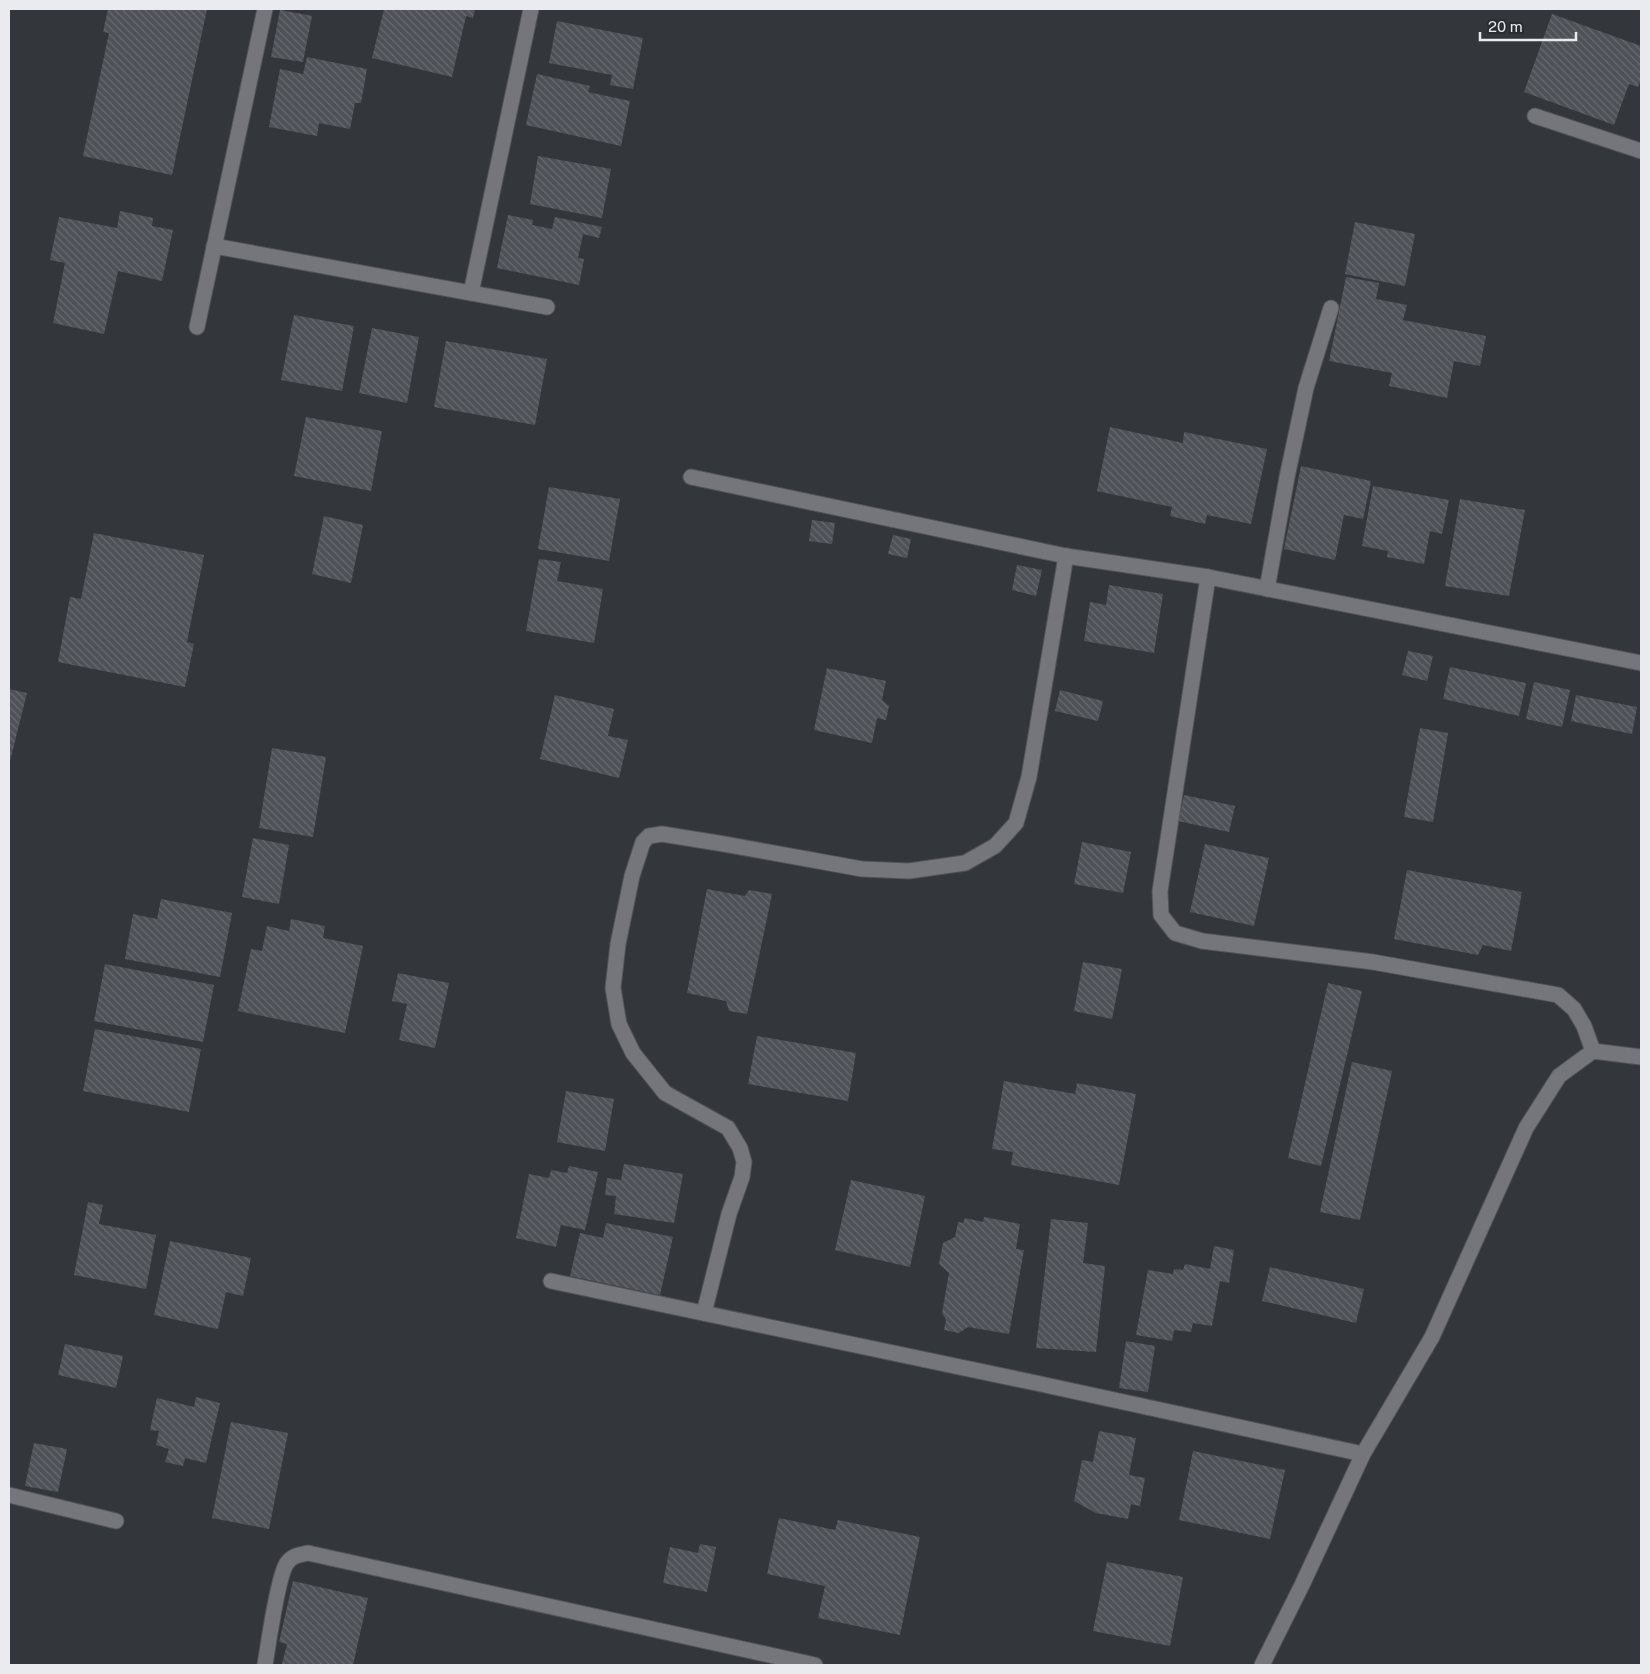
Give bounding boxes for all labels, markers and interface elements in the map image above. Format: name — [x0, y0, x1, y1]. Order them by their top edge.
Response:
scale bar — [1480, 10, 1576, 42]
text: 20 m — [1488, 18, 1523, 35]

